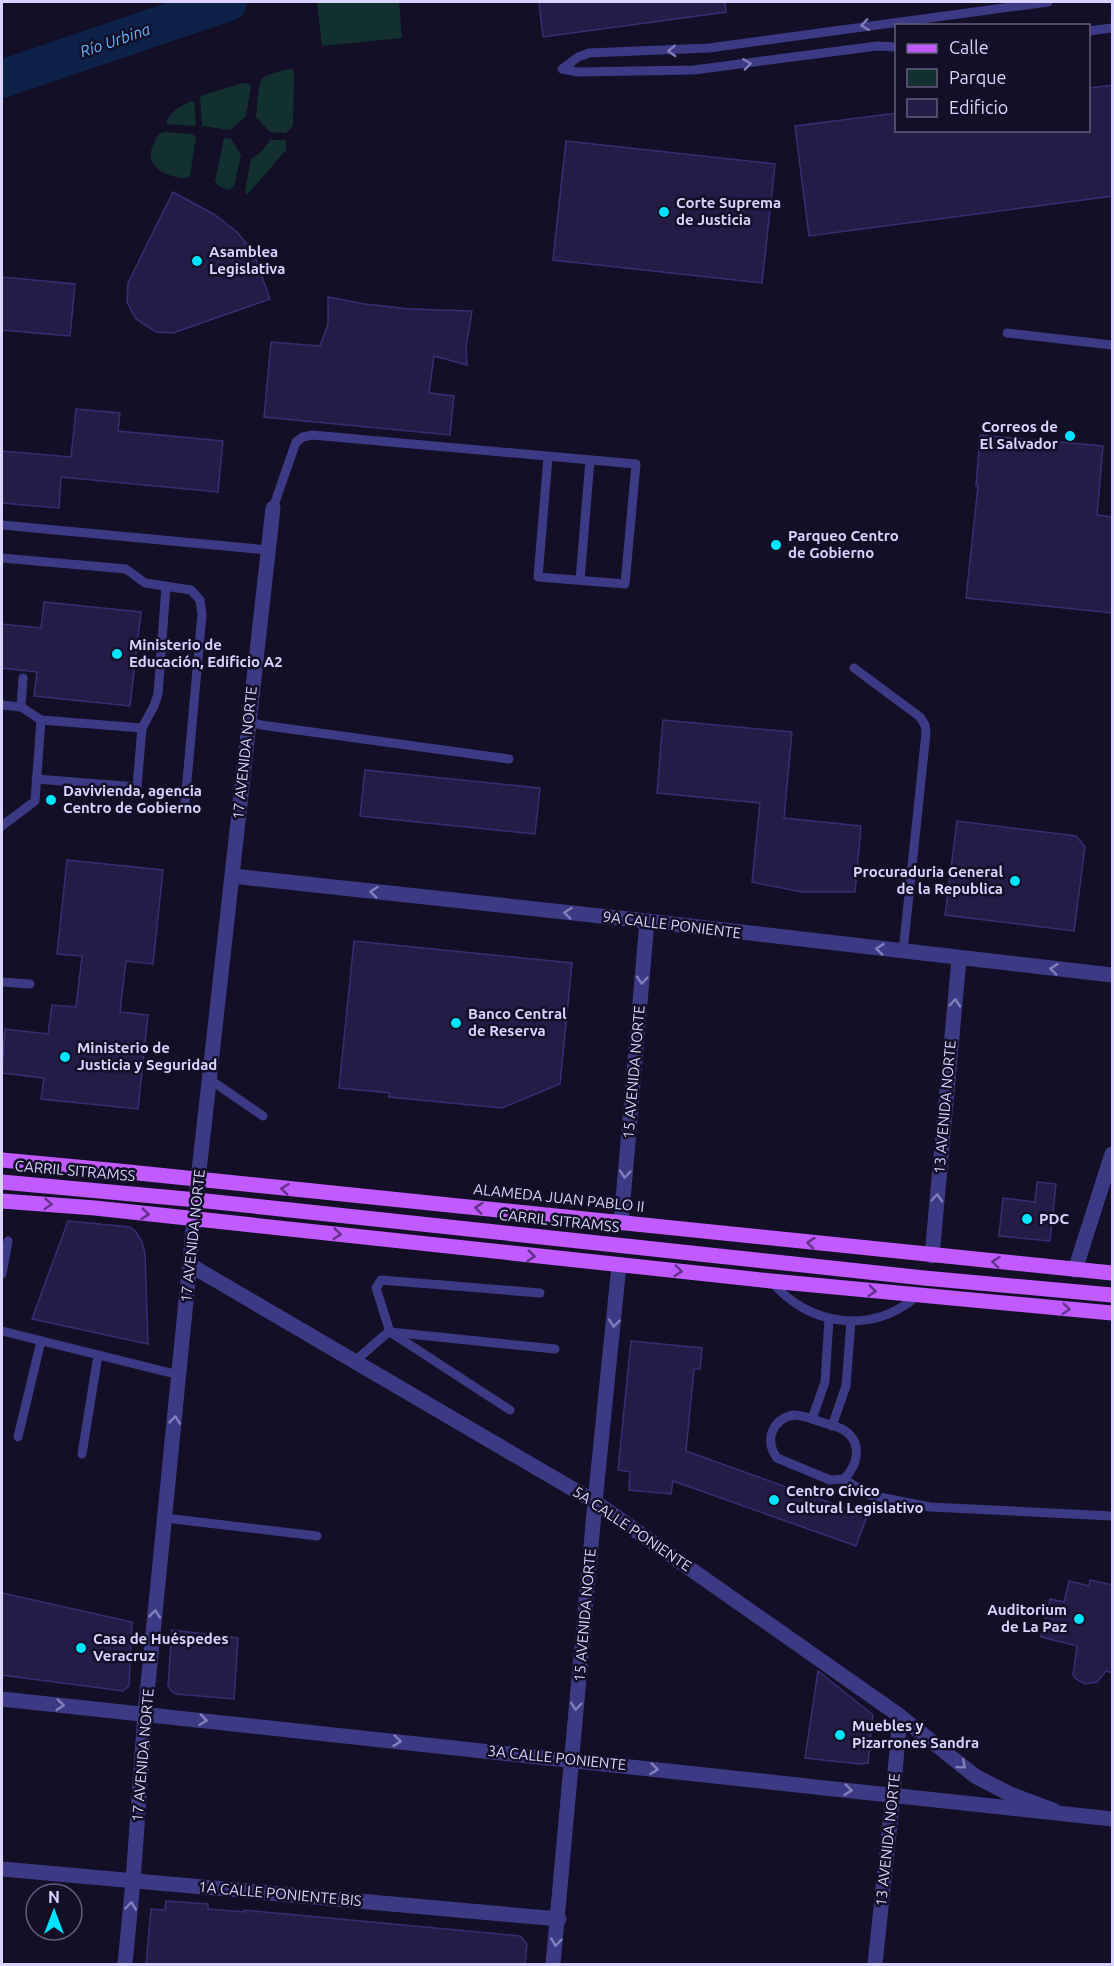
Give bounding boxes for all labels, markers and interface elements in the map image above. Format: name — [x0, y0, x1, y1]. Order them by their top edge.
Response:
water label: Río Urbina — [77, 19, 153, 60]
one-way arrow — [860, 19, 870, 31]
legend — [895, 24, 1090, 132]
text: Calle — [949, 37, 989, 57]
one-way arrow — [667, 44, 676, 57]
one-way arrow — [743, 58, 752, 70]
text: Parque — [949, 67, 1006, 87]
text: Edificio — [949, 97, 1008, 117]
place label: Corte Suprema de Justicia — [676, 194, 781, 228]
marker: Corte Suprema de Justicia — [657, 205, 671, 219]
place label: Asamblea Legislativa — [209, 243, 285, 277]
marker: Asamblea Legislativa — [190, 254, 204, 268]
place label: Correos de El Salvador — [980, 418, 1059, 452]
marker: Correos de El Salvador — [1063, 429, 1077, 443]
place label: Parqueo Centro de Gobierno — [788, 527, 899, 561]
marker: Parqueo Centro de Gobierno — [769, 538, 783, 552]
place label: Ministerio de Educación, Edificio A2 — [129, 636, 283, 670]
marker: Ministerio de Educación, Edificio A2 — [110, 647, 124, 661]
street label: 17 AVENIDA NORTE — [229, 685, 260, 820]
place label: Davivienda, agencia Centro de Gobierno — [63, 782, 202, 816]
marker: Davivienda, agencia Centro de Gobierno — [44, 793, 58, 807]
place label: Procuraduria General de la Republica — [853, 863, 1003, 897]
marker: Procuraduria General de la Republica — [1008, 874, 1022, 888]
one-way arrow — [370, 886, 379, 899]
one-way arrow — [564, 907, 573, 920]
street label: 9A CALLE PONIENTE — [602, 908, 742, 941]
one-way arrow — [875, 943, 885, 956]
one-way arrow — [1050, 963, 1059, 976]
one-way arrow — [636, 975, 649, 984]
one-way arrow — [948, 999, 961, 1008]
place label: Banco Central de Reserva — [468, 1005, 567, 1039]
street label: 15 AVENIDA NORTE — [619, 1005, 648, 1139]
marker: Banco Central de Reserva — [449, 1016, 463, 1030]
place label: Ministerio de Justicia y Seguridad — [77, 1039, 217, 1073]
street label: 13 AVENIDA NORTE — [930, 1040, 959, 1174]
marker: Ministerio de Justicia y Seguridad — [58, 1050, 72, 1064]
street label: CARRIL SITRAMSS — [14, 1157, 136, 1184]
street label: 17 AVENIDA NORTE — [177, 1168, 208, 1303]
one-way arrow — [619, 1169, 632, 1179]
street label: ALAMEDA JUAN PABLO II — [473, 1180, 645, 1215]
one-way arrow — [281, 1183, 290, 1196]
one-way arrow — [930, 1193, 943, 1202]
one-way arrow — [44, 1198, 53, 1211]
one-way arrow — [475, 1202, 484, 1215]
street label: CARRIL SITRAMSS — [498, 1206, 620, 1235]
one-way arrow — [140, 1207, 150, 1220]
place label: PDC — [1039, 1210, 1069, 1227]
marker: PDC — [1020, 1212, 1034, 1226]
one-way arrow — [332, 1228, 342, 1240]
one-way arrow — [806, 1237, 816, 1250]
one-way arrow — [526, 1249, 535, 1261]
one-way arrow — [991, 1256, 1000, 1269]
one-way arrow — [673, 1264, 682, 1277]
one-way arrow — [867, 1284, 876, 1297]
one-way arrow — [1061, 1302, 1070, 1315]
one-way arrow — [608, 1319, 621, 1328]
one-way arrow — [168, 1416, 181, 1425]
place label: Centro Cívico Cultural Legislativo — [786, 1482, 923, 1516]
street label: 5A CALLE PONIENTE — [570, 1483, 695, 1575]
marker: Centro Cívico Cultural Legislativo — [767, 1493, 781, 1507]
street label: 15 AVENIDA NORTE — [570, 1548, 599, 1682]
place label: Auditorium de La Paz — [987, 1601, 1067, 1635]
one-way arrow — [149, 1610, 161, 1619]
marker: Auditorium de La Paz — [1072, 1612, 1086, 1626]
place label: Casa de Huéspedes Veracruz — [93, 1630, 229, 1664]
marker: Casa de Huéspedes Veracruz — [74, 1641, 88, 1655]
street label: 17 AVENIDA NORTE — [128, 1688, 157, 1822]
one-way arrow — [55, 1698, 64, 1711]
one-way arrow — [570, 1701, 583, 1710]
one-way arrow — [199, 1714, 208, 1726]
place label: Muebles y Pizarrones Sandra — [852, 1717, 979, 1751]
marker: Muebles y Pizarrones Sandra — [833, 1728, 847, 1742]
one-way arrow — [393, 1734, 402, 1747]
street label: 3A CALLE PONIENTE — [487, 1742, 627, 1773]
one-way arrow — [955, 1758, 966, 1769]
one-way arrow — [649, 1762, 658, 1775]
street label: 13 AVENIDA NORTE — [872, 1772, 903, 1907]
one-way arrow — [843, 1783, 852, 1796]
street label: 1A CALLE PONIENTE BIS — [198, 1878, 362, 1909]
north arrow — [24, 1882, 84, 1942]
text: N — [48, 1888, 60, 1906]
one-way arrow — [124, 1902, 137, 1911]
one-way arrow — [550, 1937, 563, 1946]

